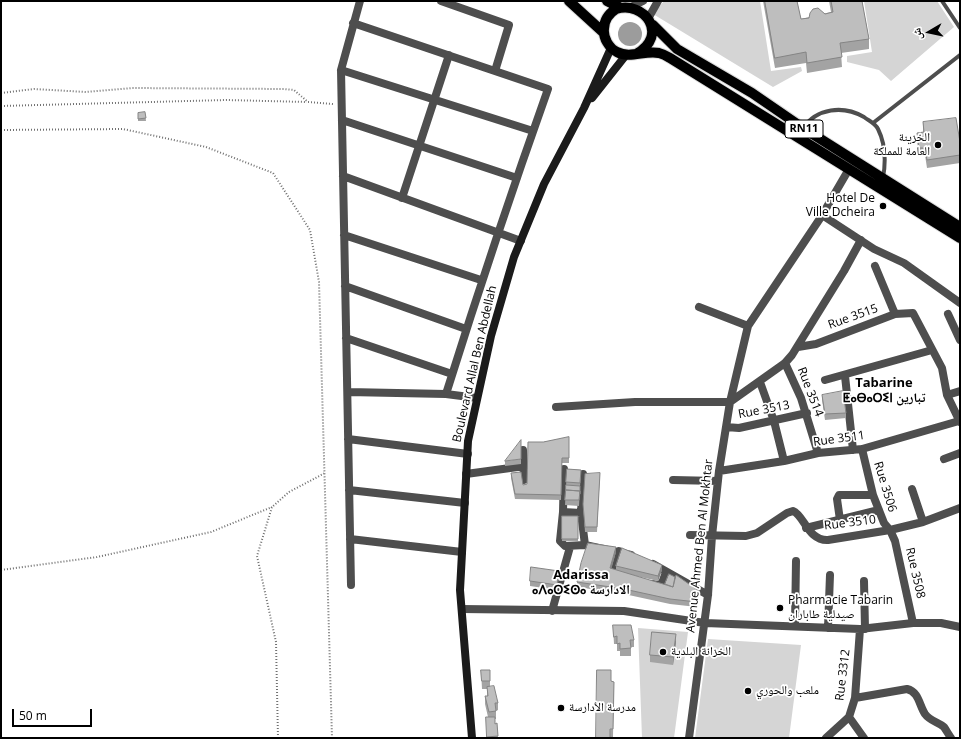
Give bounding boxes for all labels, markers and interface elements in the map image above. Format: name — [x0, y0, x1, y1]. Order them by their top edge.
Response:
north arrow — [909, 12, 949, 52]
text: ش — [908, 27, 925, 41]
road number: RN11 — [785, 120, 823, 138]
place label: الخزينة العامة للمملكة — [873, 131, 930, 159]
marker: الخزينة العامة للمملكة — [933, 140, 943, 150]
place label: Hotel De Ville Dcheira — [806, 192, 875, 220]
marker: Hotel De Ville Dcheira — [878, 201, 888, 211]
street label: Boulevard Allal Ben Abdellah — [450, 284, 500, 444]
street label: Rue 3515 — [826, 301, 880, 333]
street label: Rue 3514 — [794, 365, 826, 419]
district label: Tabarine ⵟⴰⴱⴰⵔⵉⵏ تبارين — [842, 375, 926, 406]
street label: Rue 3513 — [737, 398, 791, 422]
street label: Rue 3511 — [812, 428, 866, 450]
street label: Avenue Ahmed Ben Al Mokhtar — [684, 459, 716, 633]
street label: Rue 3506 — [871, 460, 899, 514]
street label: Rue 3510 — [823, 513, 877, 533]
street label: Rue 3508 — [902, 546, 928, 600]
district label: Adarissa ⴰⴷⴰⵔⵉⵙⴰ الادارسة — [532, 567, 630, 598]
place label: Pharmacie Tabarin صيدلية طاباران — [788, 594, 893, 622]
marker: Pharmacie Tabarin صيدلية طاباران — [775, 603, 785, 613]
place label: الخزانة البلدية — [671, 645, 731, 659]
marker: الخزانة البلدية — [658, 647, 668, 657]
street label: Rue 3312 — [833, 648, 853, 702]
place label: ملعب والحوري — [756, 684, 819, 698]
marker: ملعب والحوري — [743, 686, 753, 696]
scale bar — [14, 701, 94, 727]
place label: مدرسة الأدارسة — [569, 701, 636, 715]
marker: مدرسة الأدارسة — [556, 703, 566, 713]
text: 50 m — [19, 707, 47, 724]

